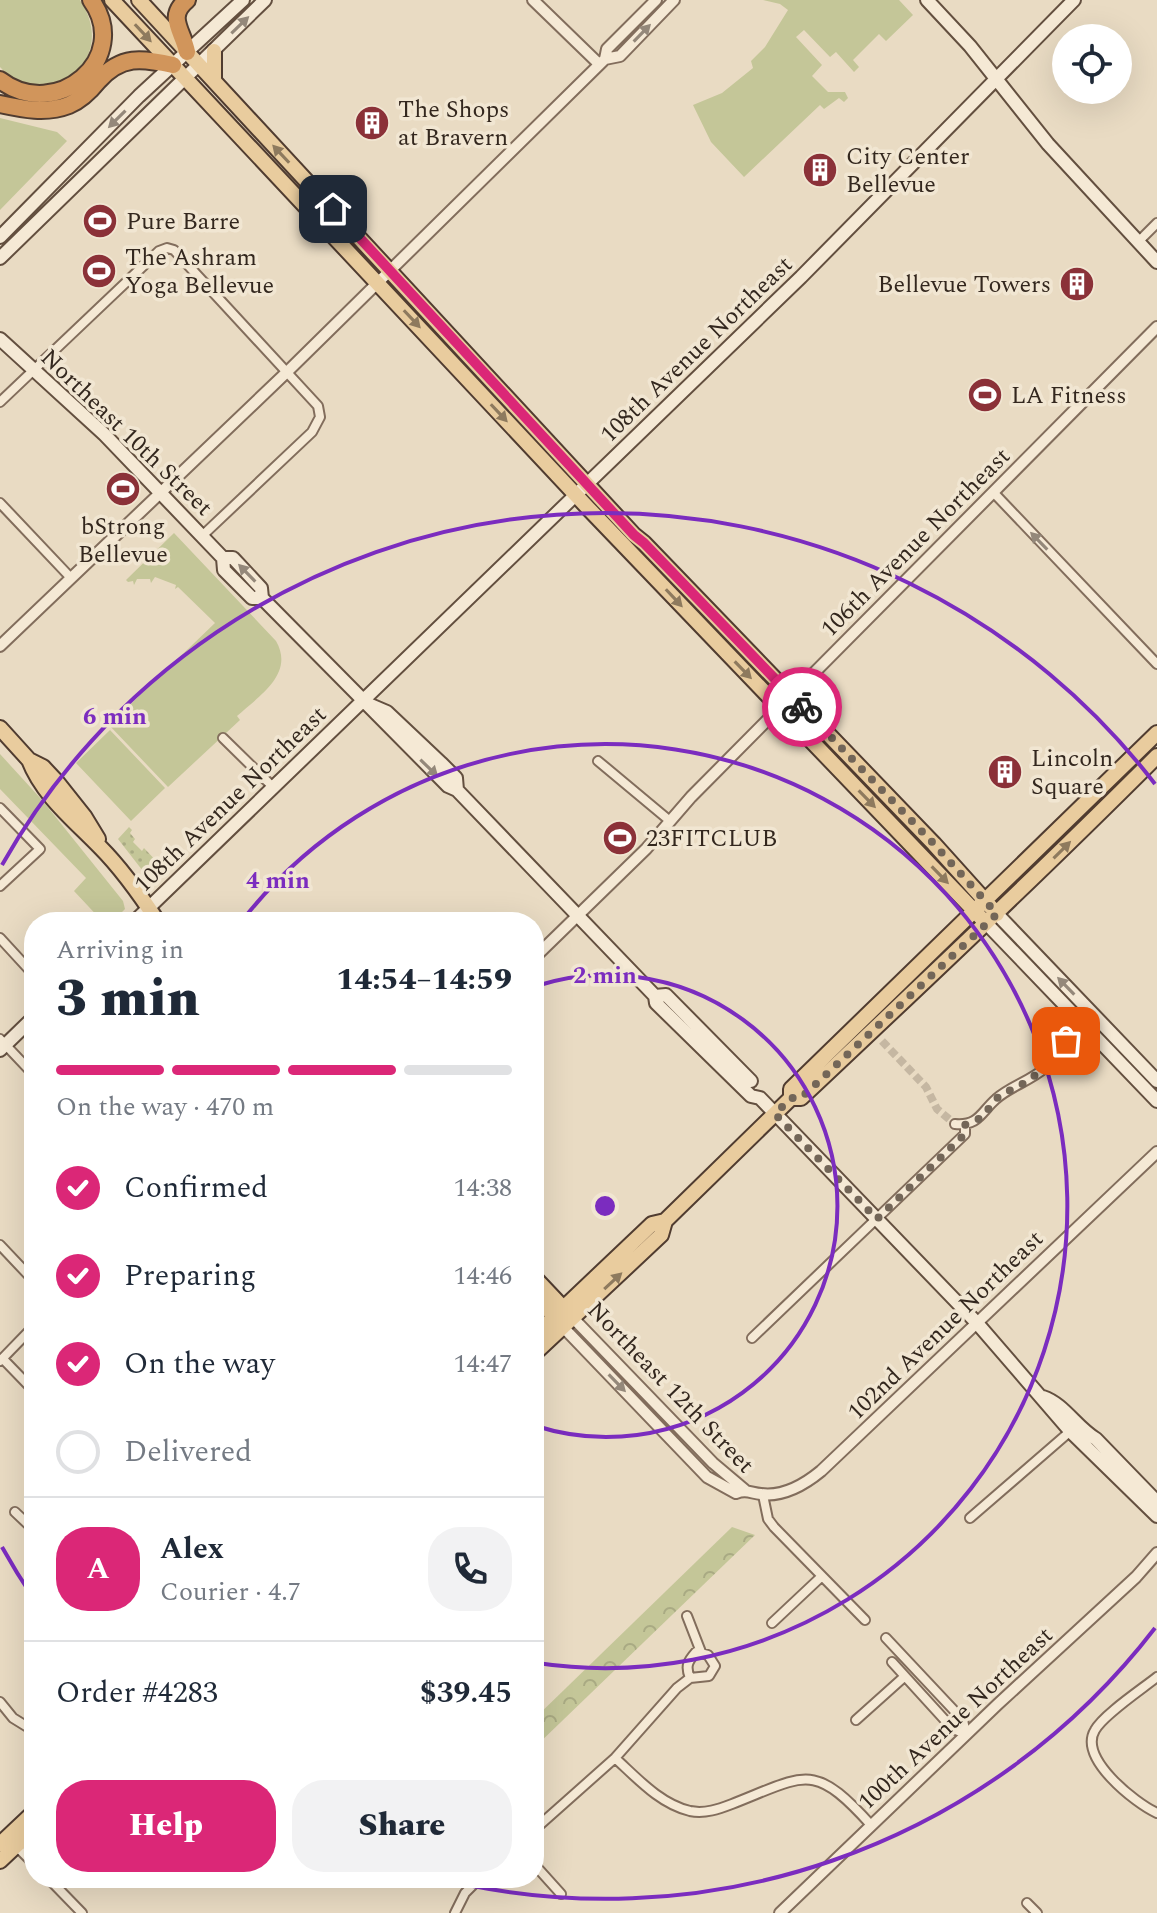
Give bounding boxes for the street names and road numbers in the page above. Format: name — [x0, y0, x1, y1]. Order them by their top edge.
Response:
street label: 108th Avenue Northeast — [592, 248, 801, 452]
street label: Northeast 10th Street — [32, 341, 221, 525]
street label: 106th Avenue Northeast — [812, 439, 1019, 646]
street label: 108th Avenue Northeast — [126, 698, 335, 902]
street label: 102nd Avenue Northeast — [839, 1222, 1052, 1429]
street label: Northeast 12th Street — [578, 1293, 762, 1482]
street label: 100th Avenue Northeast — [850, 1618, 1062, 1819]

